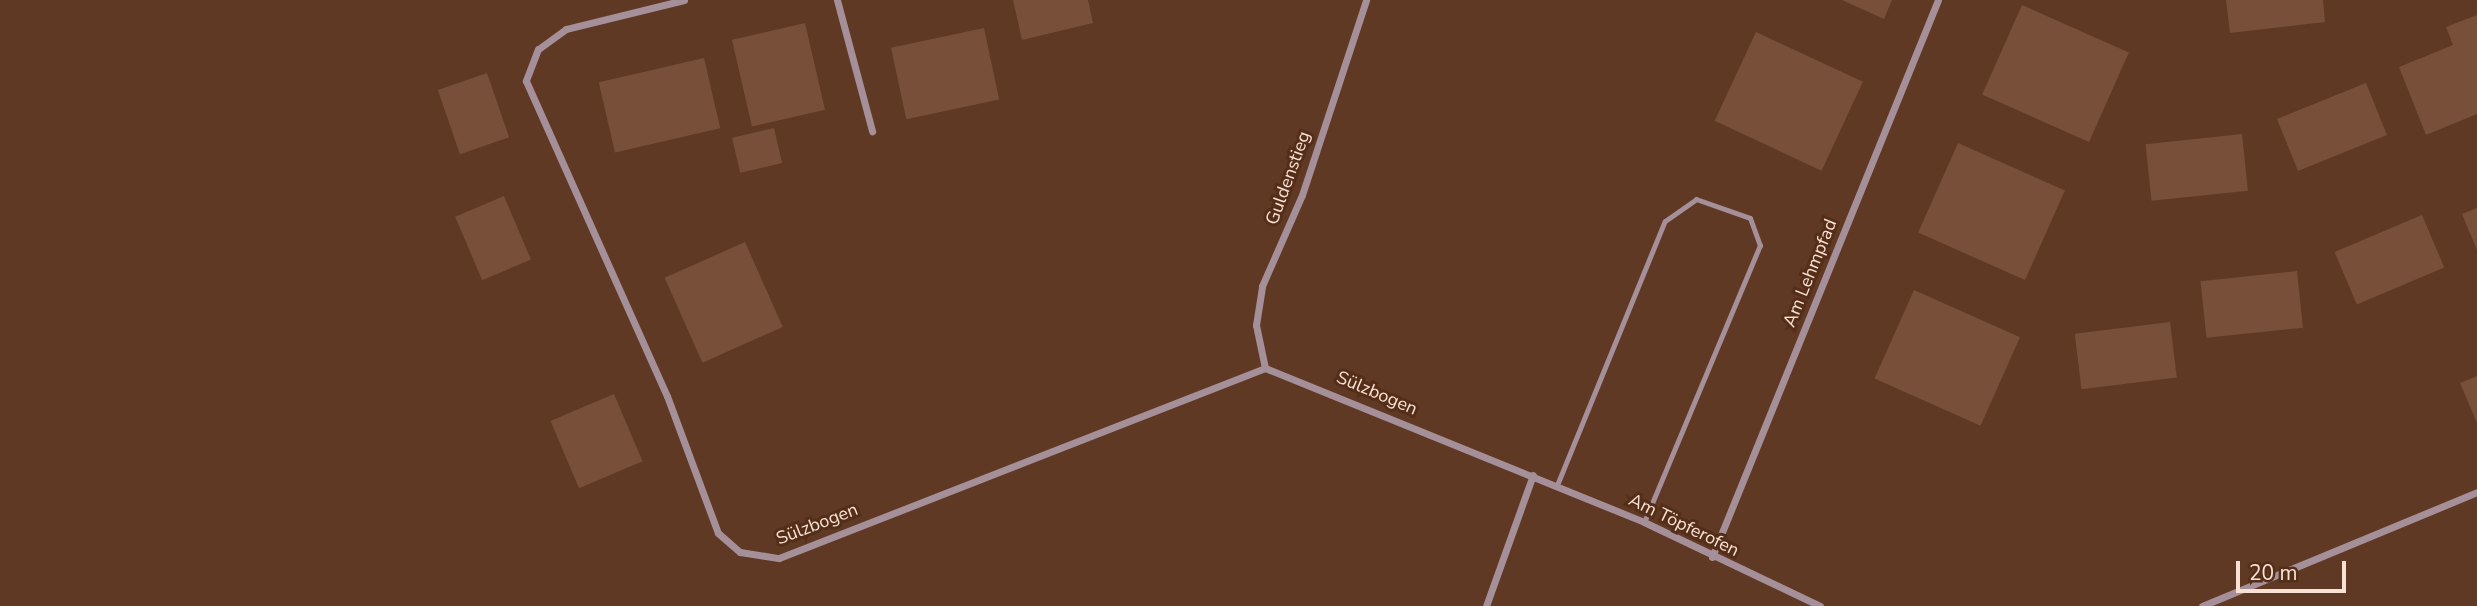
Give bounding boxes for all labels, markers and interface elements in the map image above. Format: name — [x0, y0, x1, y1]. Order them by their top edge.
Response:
street label: Guldenstieg — [1261, 128, 1315, 228]
street label: Am Lehmpfad — [1779, 216, 1841, 330]
street label: Sülzbogen — [1333, 366, 1421, 420]
street label: Am Töpferofen — [1625, 489, 1743, 561]
street label: Sülzbogen — [773, 499, 861, 549]
scale bar — [2239, 546, 2349, 590]
text: 20 m — [2249, 559, 2298, 587]

